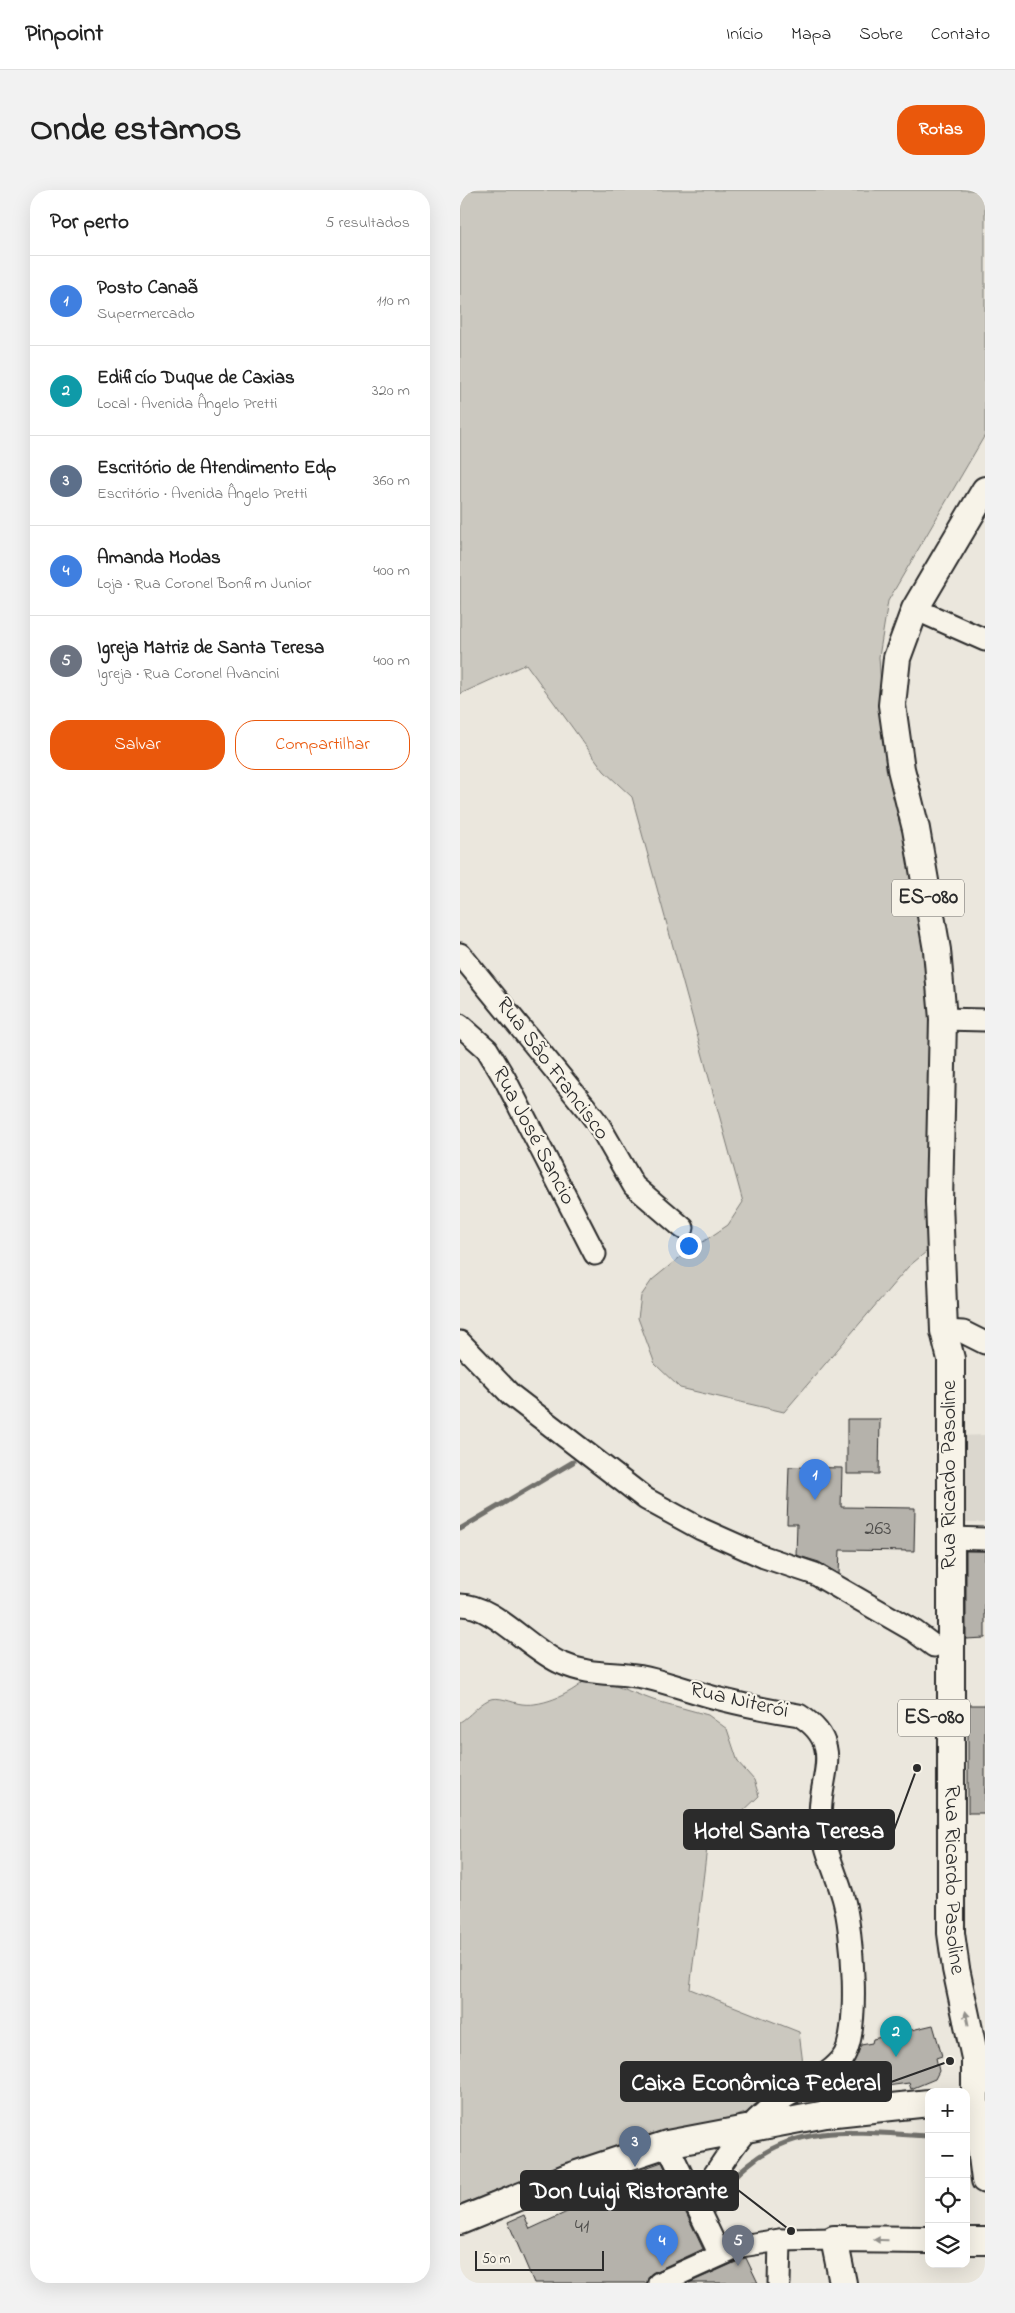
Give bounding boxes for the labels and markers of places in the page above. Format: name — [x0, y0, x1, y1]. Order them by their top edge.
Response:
pin: 1 — [799, 1459, 831, 1500]
callout: Hotel Santa Teresa — [684, 1810, 894, 1849]
pin: 2 — [880, 2016, 912, 2057]
callout: Caixa Econômica Federal — [621, 2062, 891, 2101]
pin: 3 — [619, 2126, 651, 2167]
callout: Don Luigi Ristorante — [521, 2171, 738, 2210]
pin: 4 — [646, 2225, 678, 2266]
pin: 5 — [722, 2225, 754, 2266]

